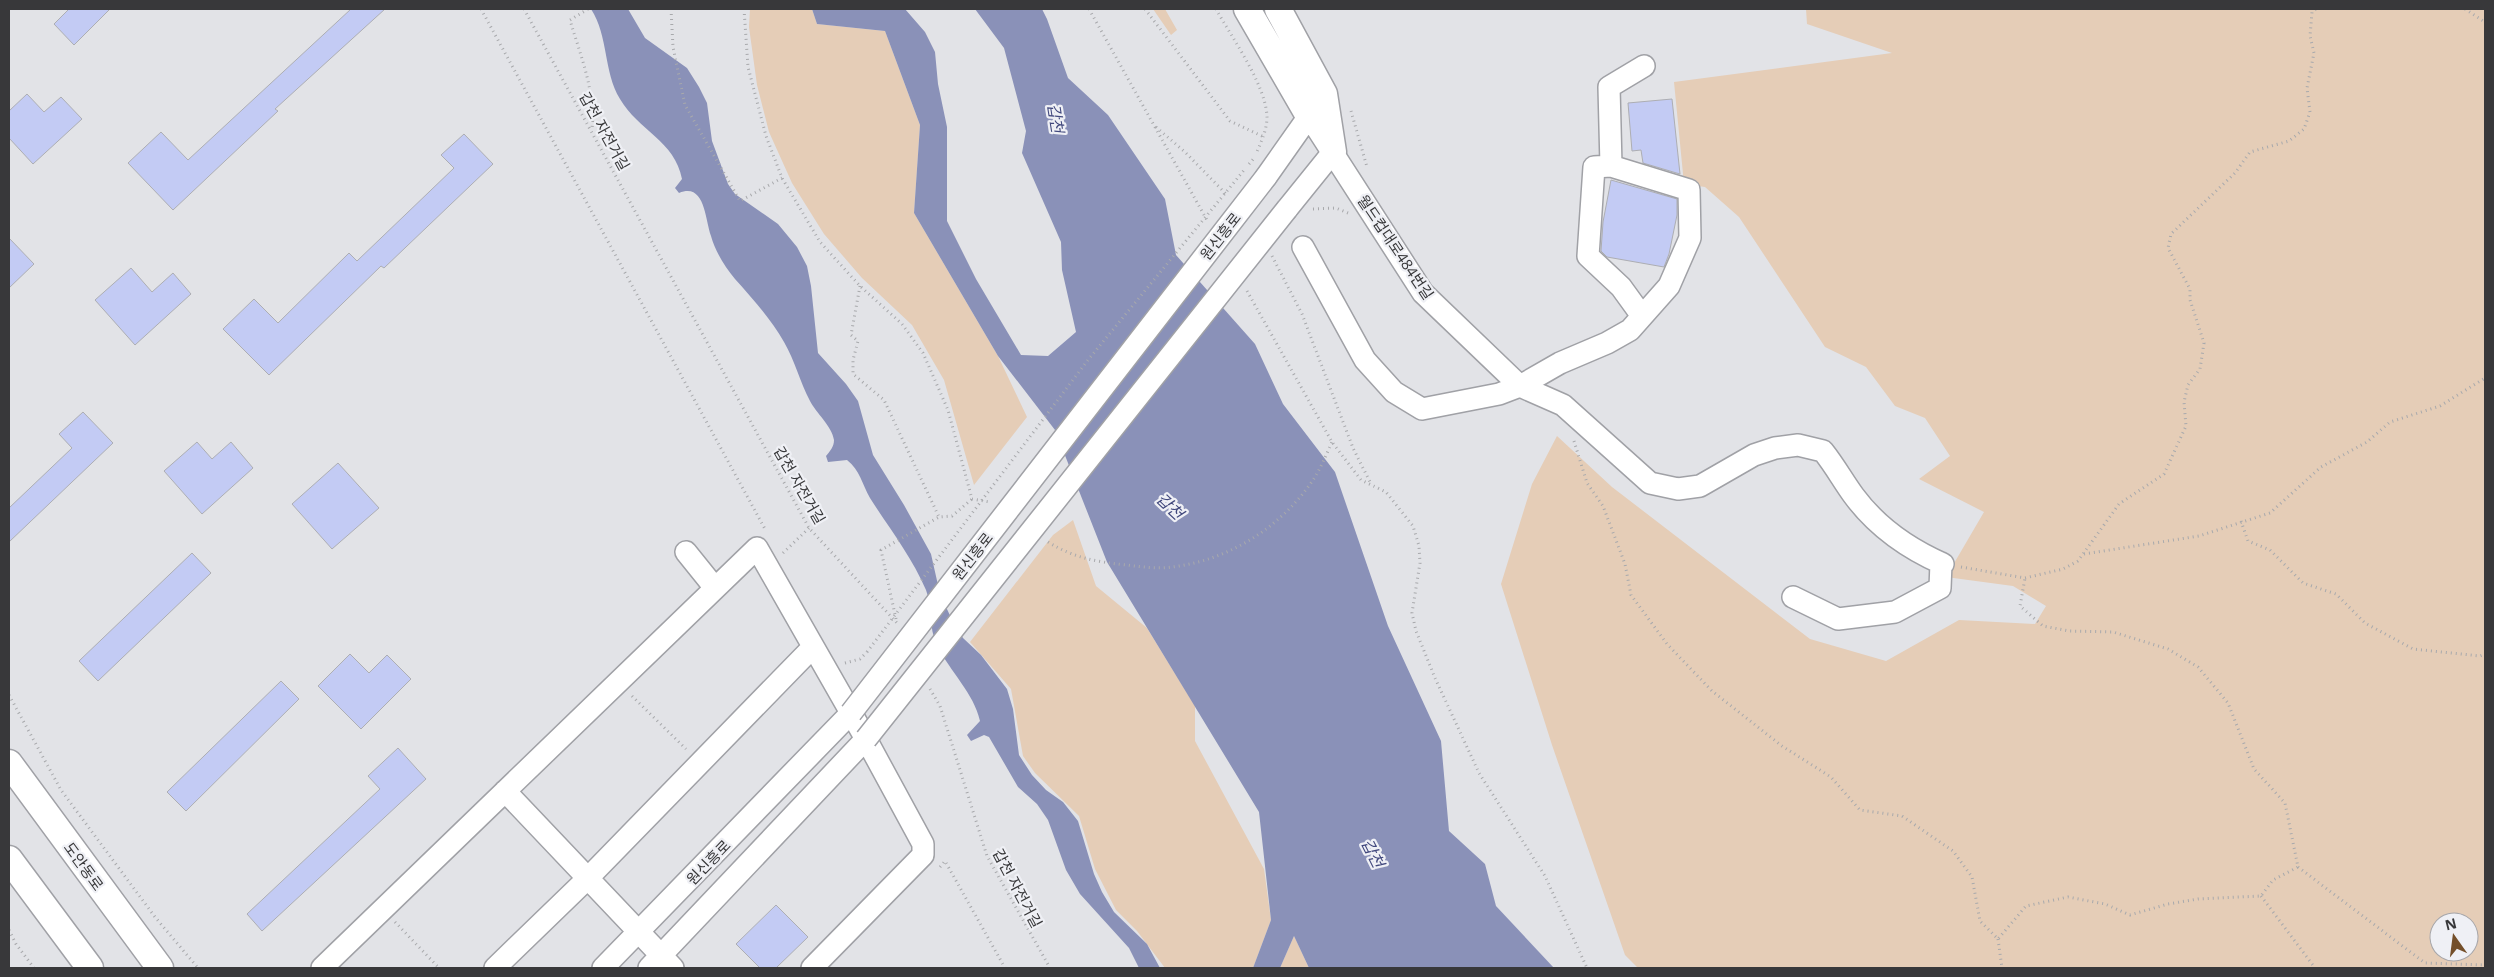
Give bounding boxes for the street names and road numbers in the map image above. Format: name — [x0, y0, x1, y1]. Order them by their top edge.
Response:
street label: 갑천 자전거길 — [575, 88, 635, 174]
street label: 월드컵대로484번길 — [1354, 191, 1438, 303]
street label: 원신흥로 — [1195, 208, 1245, 264]
street label: 갑천 자전거길 — [770, 442, 830, 528]
street label: 원신흥로 — [947, 528, 997, 584]
street label: 원신흥로 — [682, 835, 734, 889]
street label: 도안동로 — [60, 838, 108, 894]
street label: 갑천 자전거길 — [989, 845, 1047, 931]

